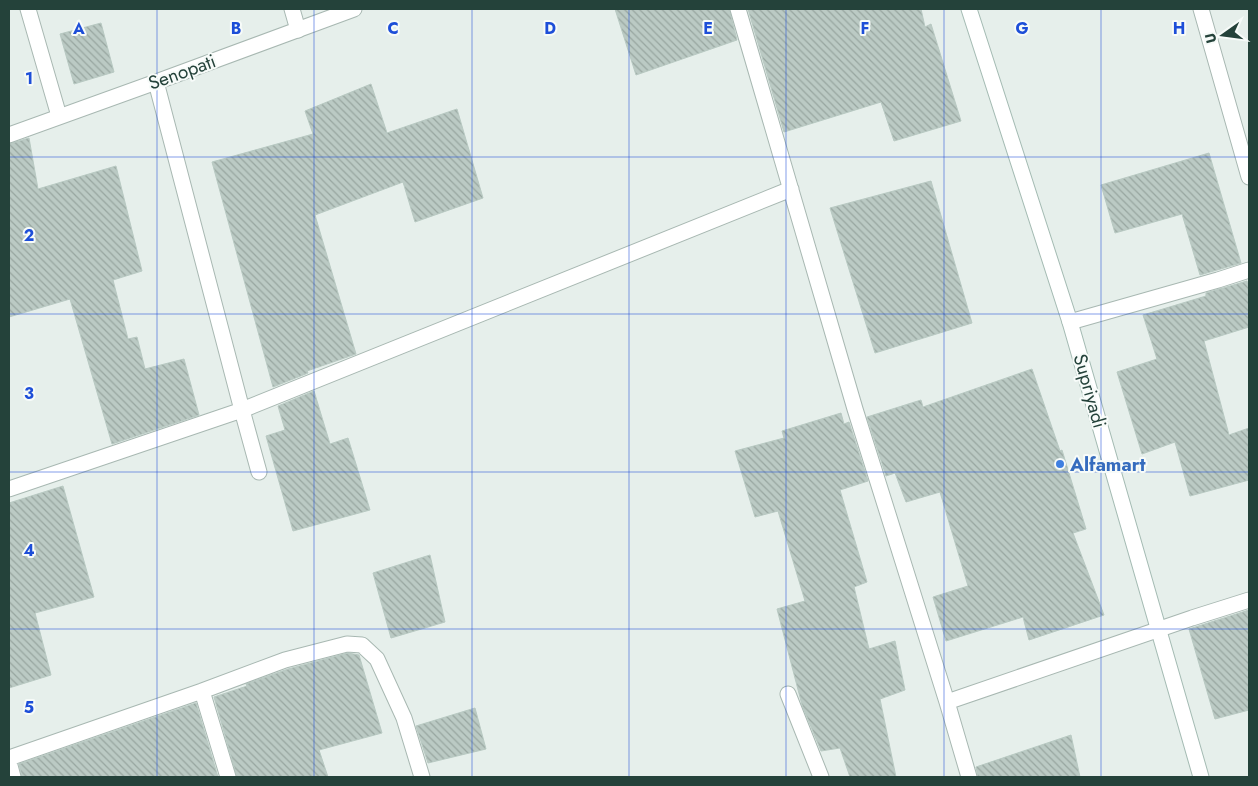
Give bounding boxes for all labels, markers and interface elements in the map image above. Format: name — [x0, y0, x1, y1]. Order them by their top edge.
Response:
north arrow — [1198, 10, 1248, 60]
text: A — [72, 17, 85, 40]
text: B — [231, 17, 241, 40]
text: C — [387, 17, 399, 40]
text: D — [544, 17, 556, 40]
text: E — [703, 17, 713, 40]
text: F — [861, 17, 869, 40]
text: G — [1015, 17, 1029, 40]
text: H — [1173, 17, 1185, 40]
text: U — [1199, 31, 1221, 45]
street label: Senopati — [144, 47, 220, 97]
text: 1 — [25, 67, 33, 90]
text: 2 — [24, 224, 34, 247]
street label: Supriyadi — [1067, 351, 1113, 431]
text: 3 — [24, 382, 34, 405]
place label: Alfamart — [1069, 451, 1146, 478]
marker: Alfamart — [1054, 458, 1066, 470]
text: 4 — [23, 539, 35, 562]
text: 5 — [24, 696, 34, 719]

